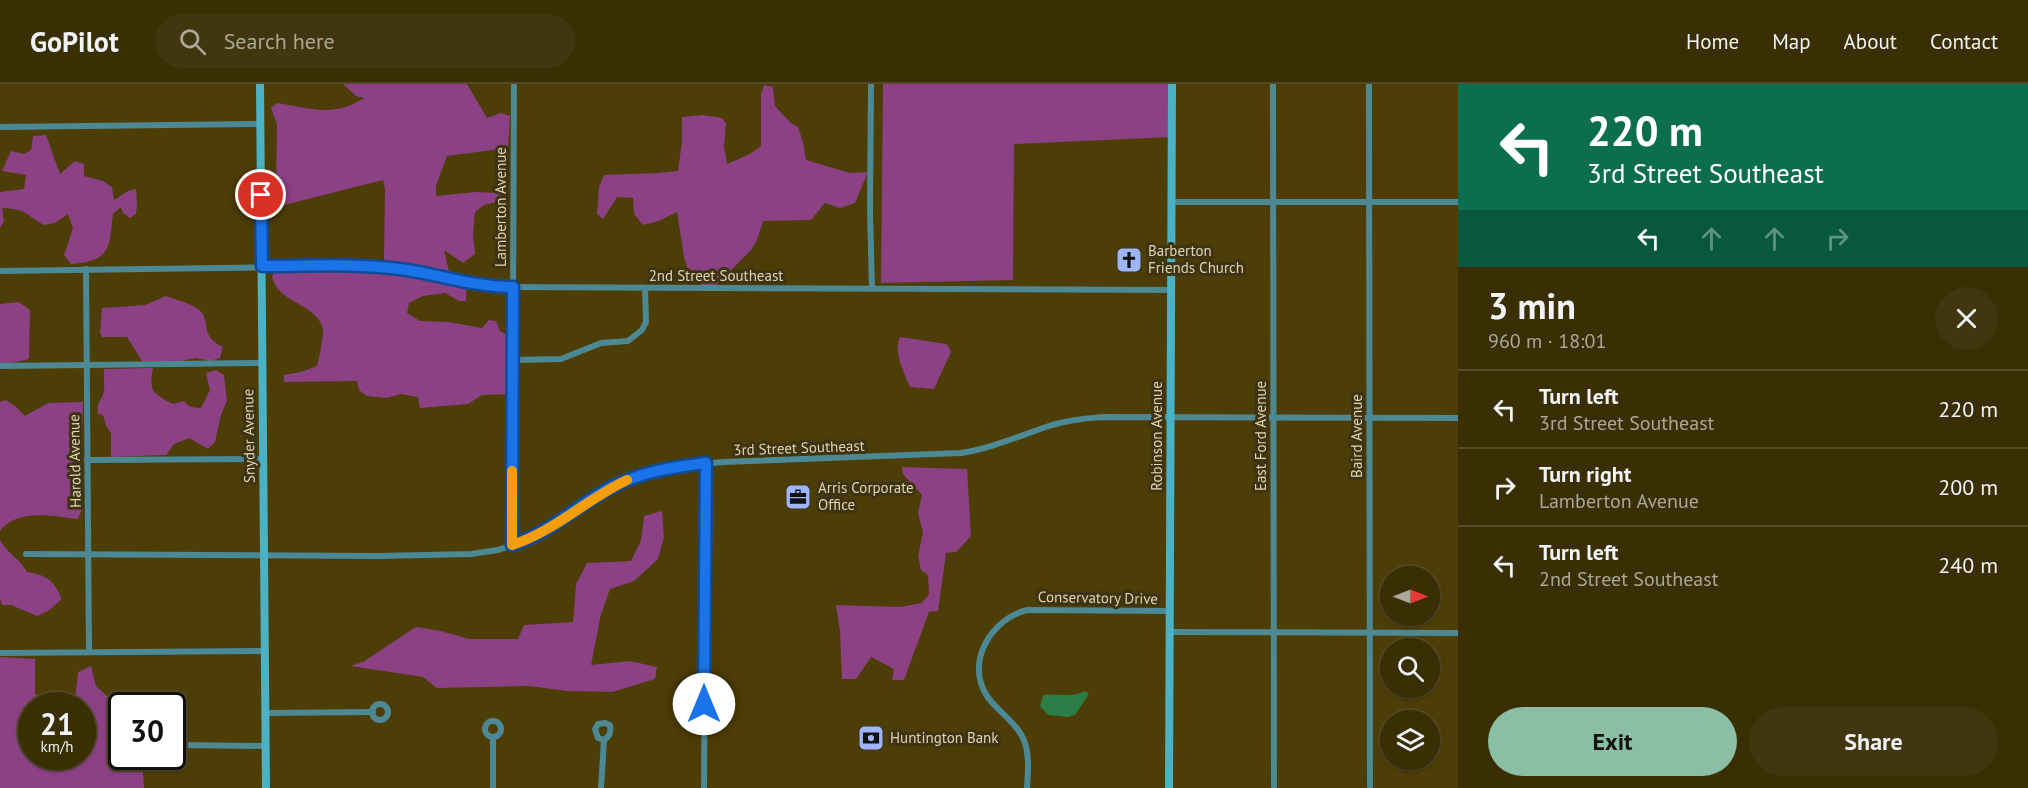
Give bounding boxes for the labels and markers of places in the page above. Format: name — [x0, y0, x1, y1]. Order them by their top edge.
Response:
pin — [235, 169, 286, 220]
place label: Barberton Friends Church — [1148, 241, 1244, 277]
church icon: Barberton Friends Church — [1114, 245, 1144, 275]
place label: Arris Corporate Office — [818, 478, 914, 514]
office icon: Arris Corporate Office — [783, 482, 813, 512]
bank icon: Huntington Bank — [856, 723, 886, 753]
place label: Huntington Bank — [890, 728, 999, 747]

